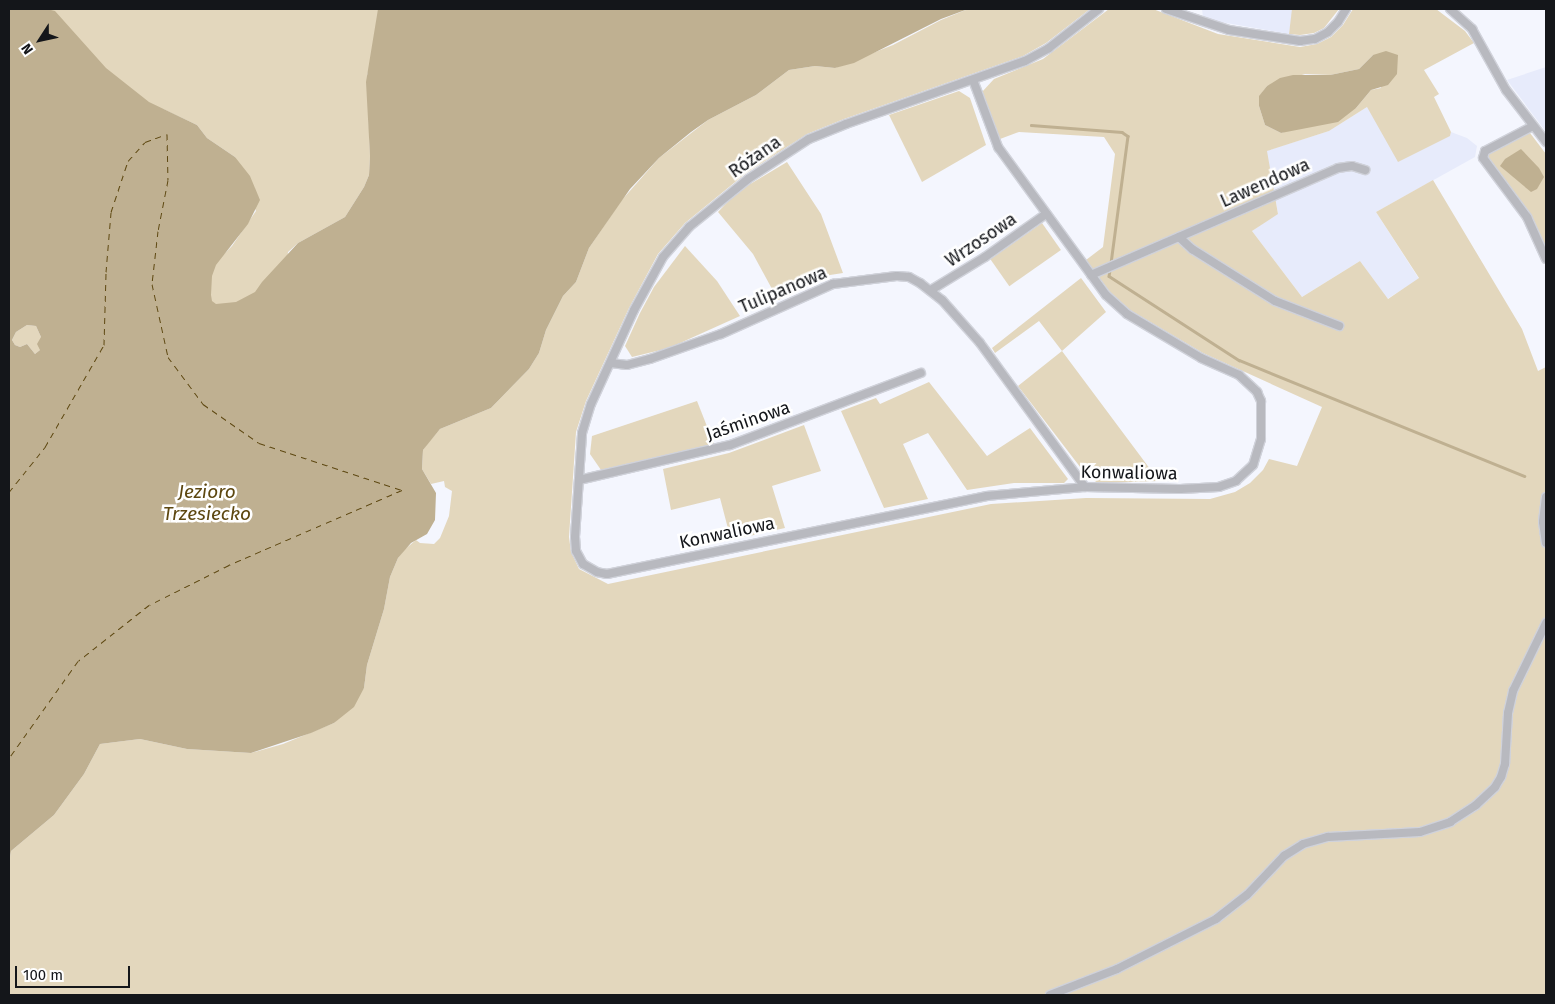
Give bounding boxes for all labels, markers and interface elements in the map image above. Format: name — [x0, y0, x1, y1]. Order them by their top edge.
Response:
north arrow — [15, 15, 65, 65]
text: N — [18, 40, 37, 58]
street label: Różana — [725, 131, 785, 183]
street label: Lawendowa — [1217, 154, 1313, 212]
street label: Wrzosowa — [941, 208, 1021, 272]
street label: Tulipanowa — [736, 262, 830, 318]
street label: Jaśminowa — [703, 397, 793, 445]
street label: Konwaliowa — [1080, 461, 1178, 485]
water label: Jezioro Trzesiecko — [163, 481, 251, 525]
street label: Konwaliowa — [677, 512, 777, 554]
scale bar — [18, 956, 132, 988]
text: 100 m — [23, 966, 63, 984]

